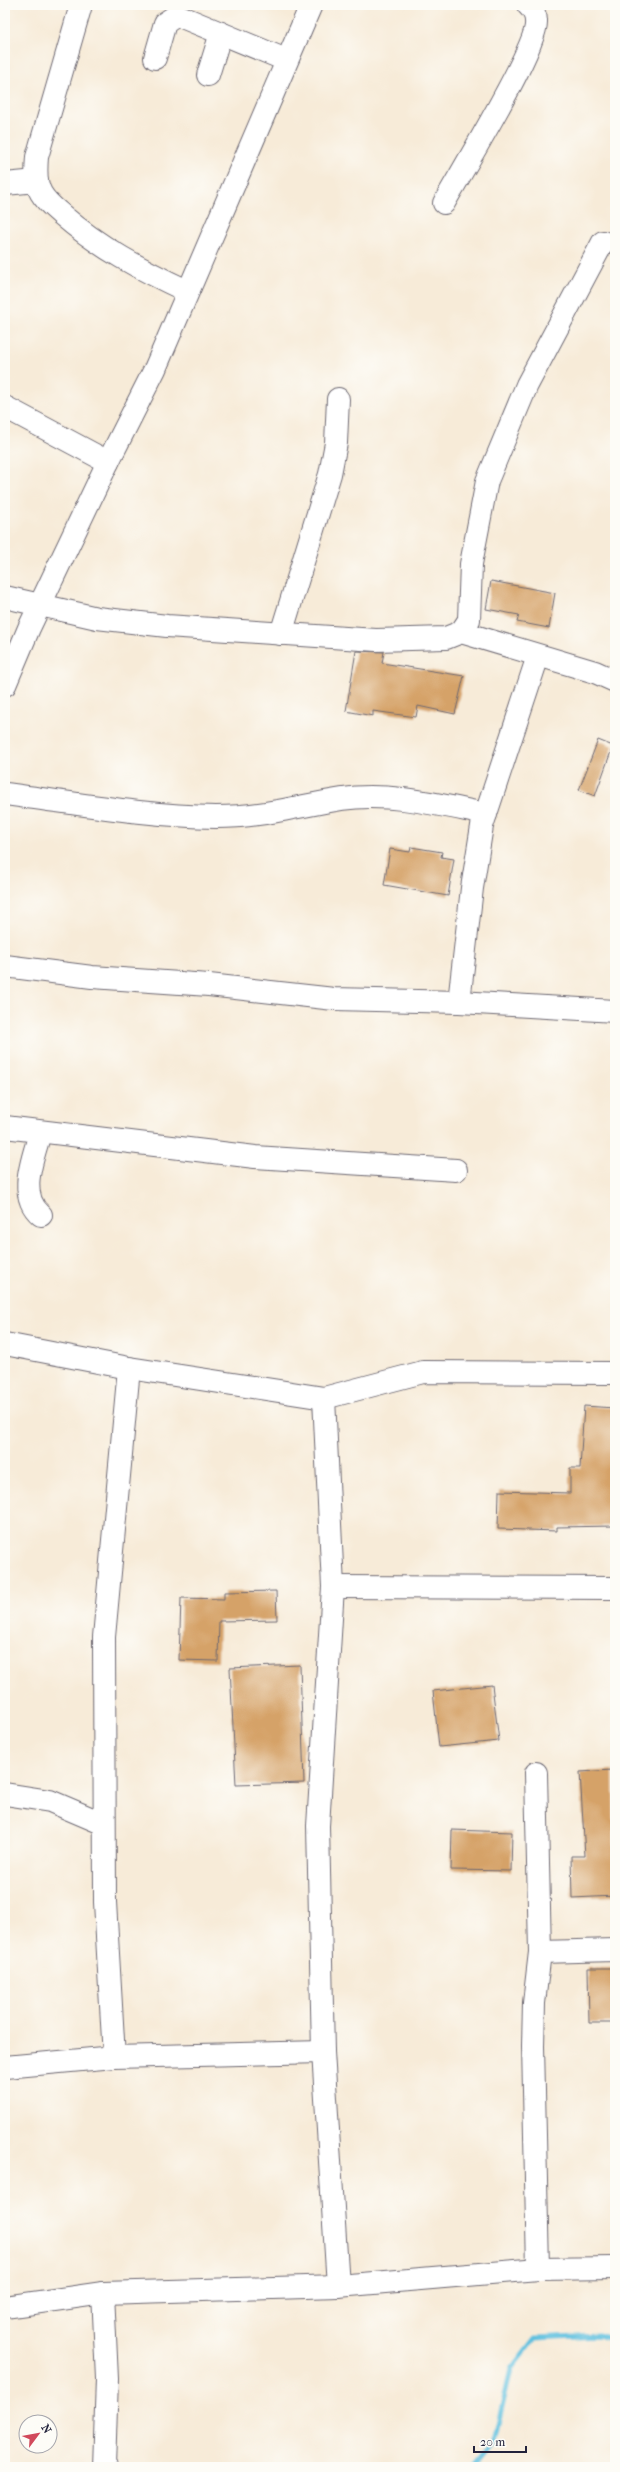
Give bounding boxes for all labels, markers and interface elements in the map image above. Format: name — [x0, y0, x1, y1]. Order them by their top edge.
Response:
north arrow — [18, 2414, 58, 2454]
text: N — [38, 2422, 54, 2436]
scale bar — [474, 2428, 526, 2454]
text: 20 m — [480, 2435, 505, 2449]

